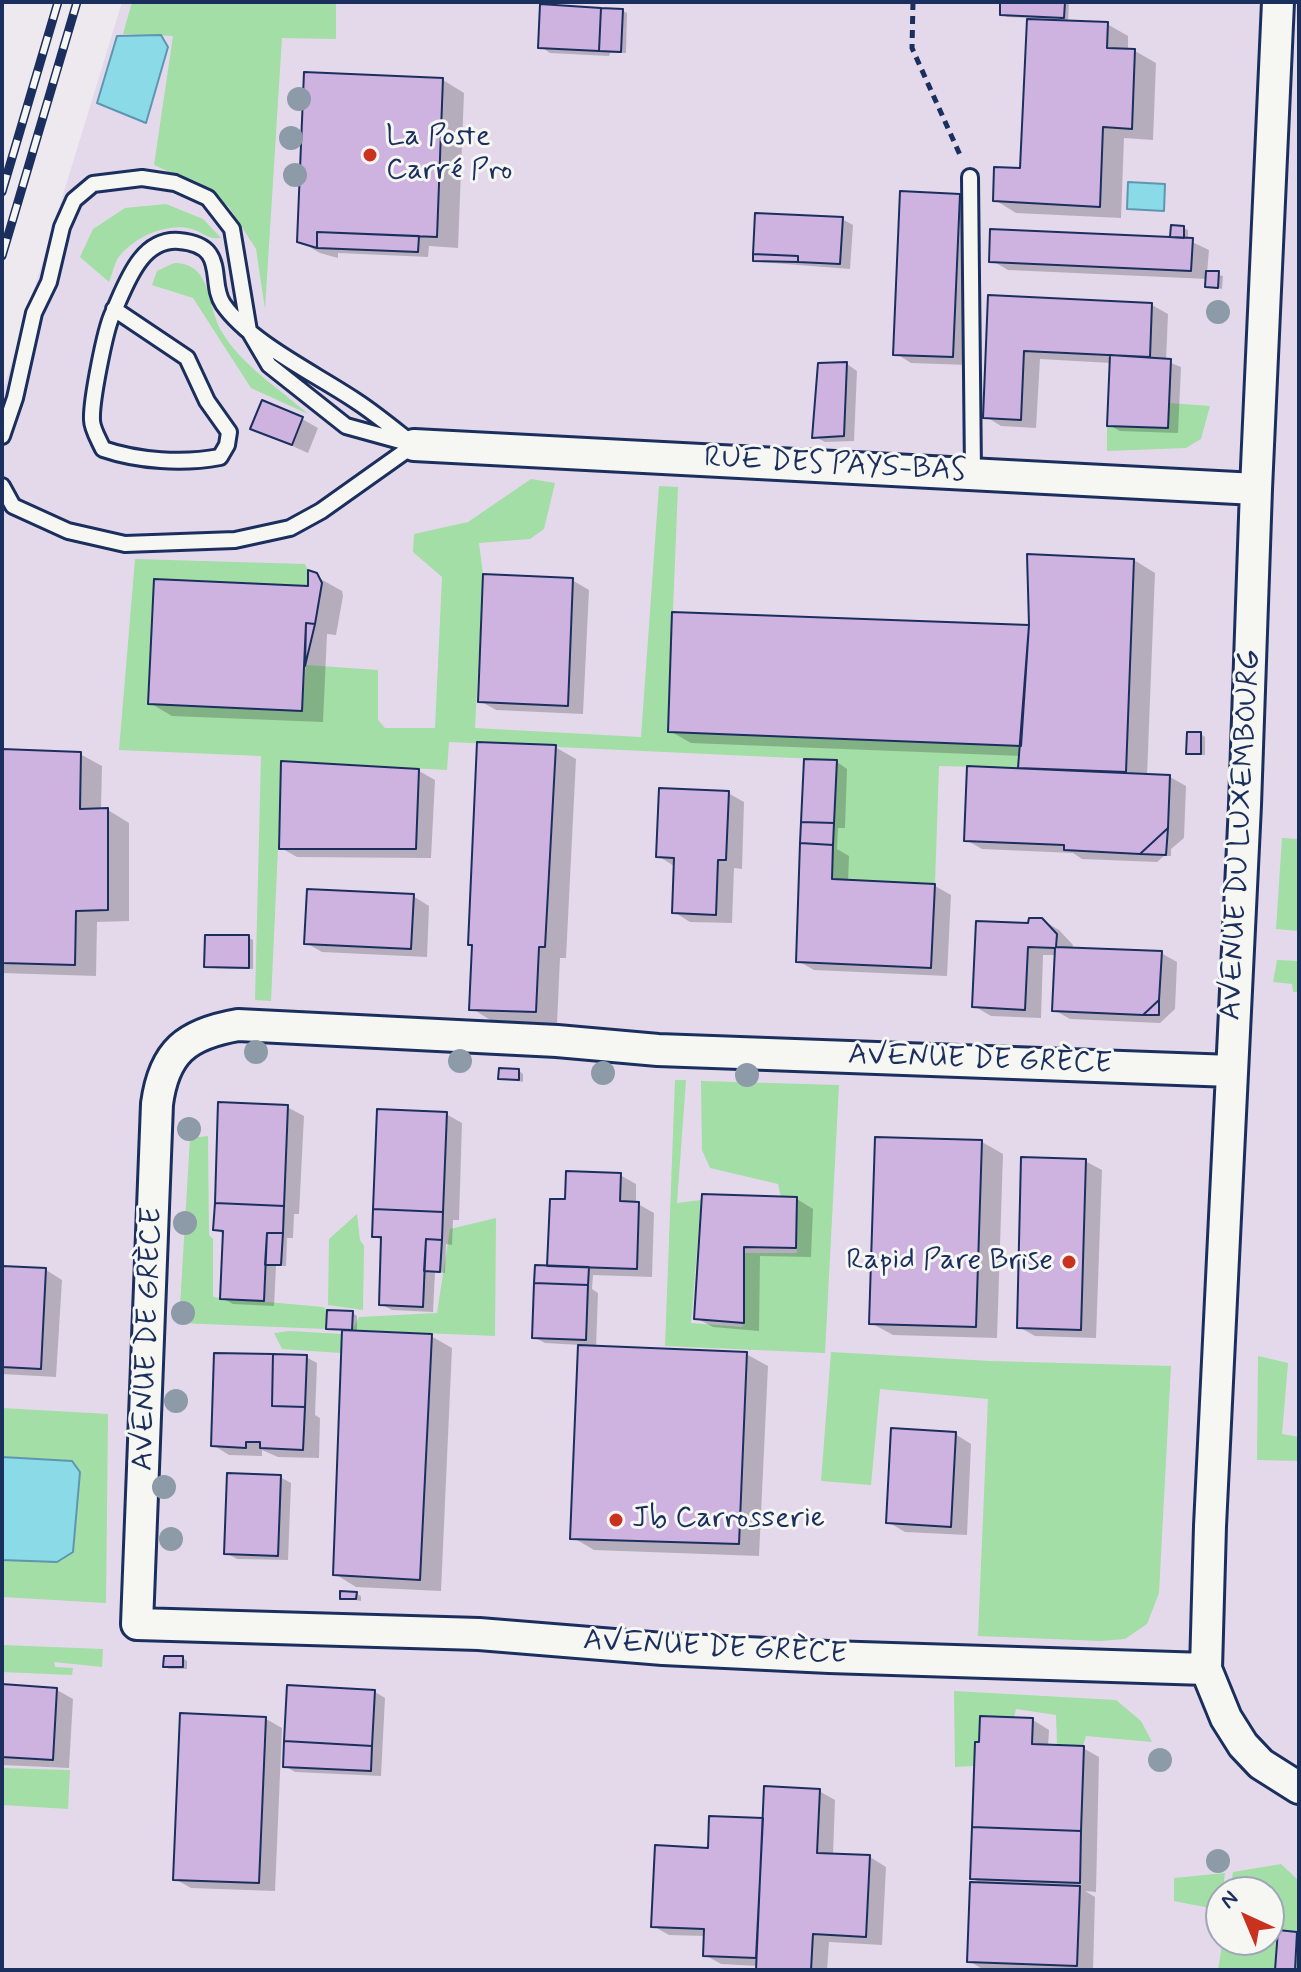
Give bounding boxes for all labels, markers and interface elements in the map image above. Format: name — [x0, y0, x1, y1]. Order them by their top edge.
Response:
place label: La Poste Carré Pro — [386, 120, 513, 190]
marker: La Poste Carré Pro — [361, 146, 379, 164]
street label: RUE DES PAYS-BAS — [703, 441, 967, 491]
street label: AVENUE DU LUXEMBOURG — [1214, 649, 1270, 1021]
street label: AVENUE DE GRÈCE — [847, 1038, 1113, 1084]
street label: AVENUE DE GRÈCE — [126, 1206, 172, 1472]
place label: Rapid Pare Brise — [846, 1244, 1053, 1280]
marker: Rapid Pare Brise — [1060, 1253, 1078, 1271]
place label: Jb Carrosserie — [632, 1502, 825, 1538]
marker: Jb Carrosserie — [607, 1511, 625, 1529]
street label: AVENUE DE GRÈCE — [582, 1624, 848, 1674]
north arrow — [1205, 1876, 1285, 1956]
text: N — [1215, 1885, 1245, 1915]

